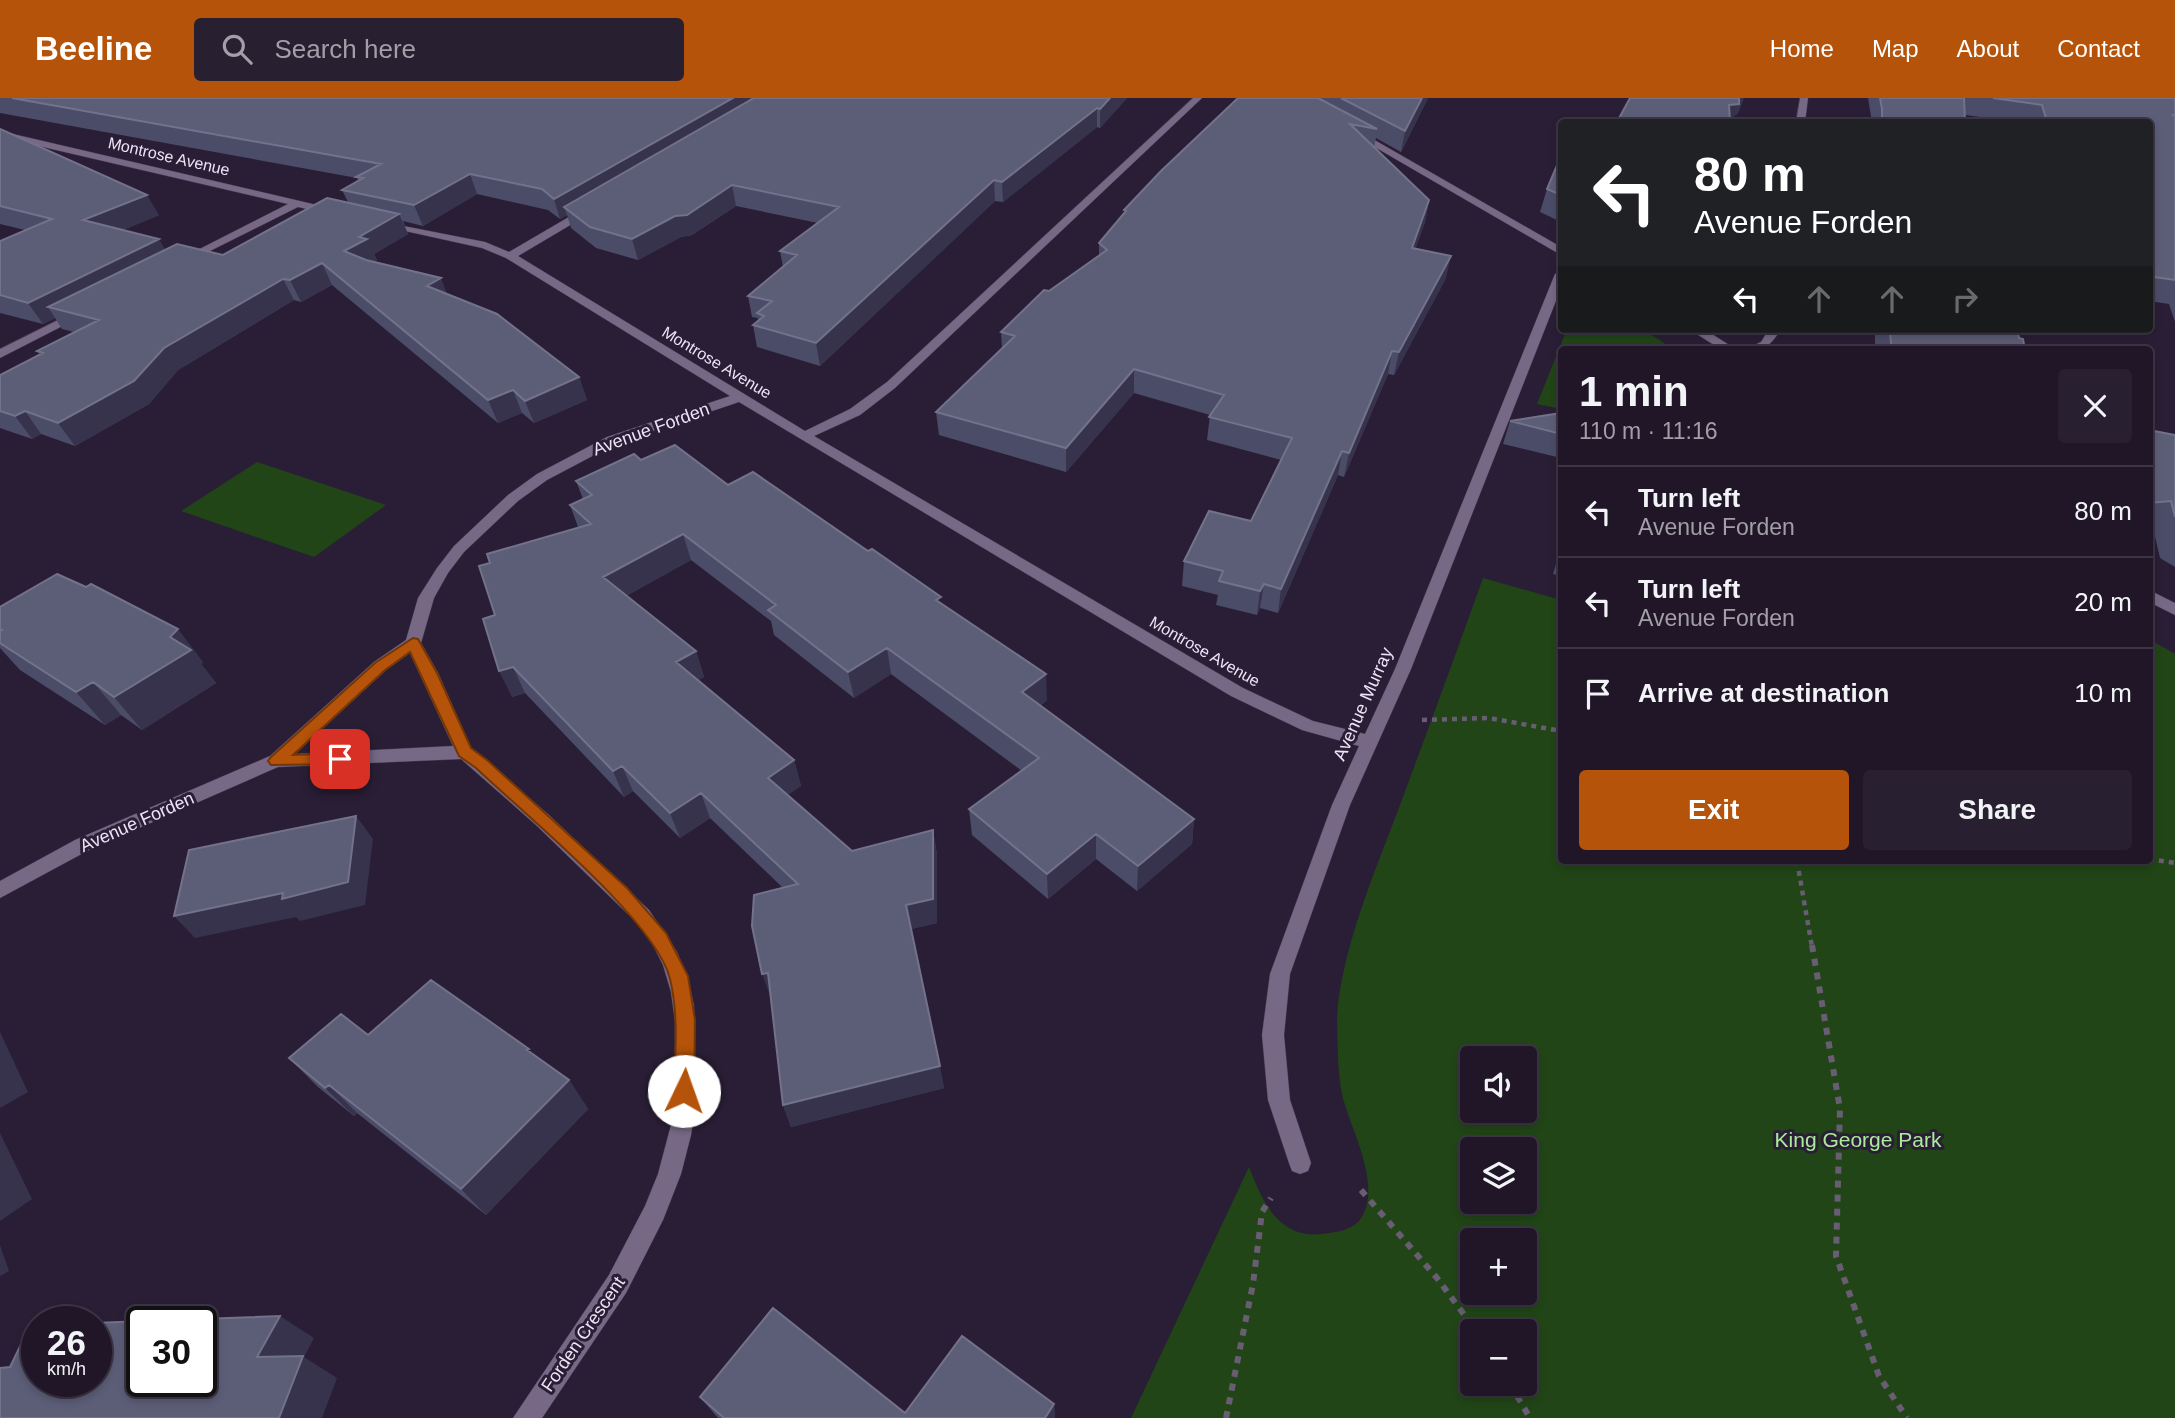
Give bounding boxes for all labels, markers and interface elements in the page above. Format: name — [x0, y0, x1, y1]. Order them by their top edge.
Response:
search box — [194, 18, 684, 81]
text: Beeline — [35, 30, 152, 67]
icon: search — [218, 30, 256, 68]
text: Search here — [274, 34, 416, 64]
text: Home — [1770, 35, 1834, 62]
text: Map — [1872, 35, 1919, 62]
text: About — [1957, 35, 2019, 62]
text: Contact — [2057, 35, 2140, 62]
street label: Montrose Avenue — [106, 134, 231, 179]
icon: left — [1579, 147, 1670, 238]
text: 80 m — [1694, 147, 1806, 201]
text: Avenue Forden — [1694, 204, 1912, 240]
icon: left — [1727, 280, 1765, 318]
icon: ahead — [1800, 280, 1838, 318]
icon: ahead — [1873, 280, 1911, 318]
icon: right — [1946, 280, 1984, 318]
street label: Montrose Avenue — [659, 323, 774, 402]
text: 1 min — [1579, 368, 1689, 415]
button: close — [2058, 369, 2132, 443]
street label: Avenue Forden — [590, 399, 712, 459]
text: 110 m · 11:16 — [1579, 418, 1718, 444]
text: Turn left — [1638, 483, 1740, 513]
icon: left — [1579, 493, 1617, 531]
text: 80 m — [2074, 496, 2132, 526]
text: Avenue Forden — [1638, 514, 1795, 540]
text: Turn left — [1638, 574, 1740, 604]
icon: left — [1579, 584, 1617, 622]
text: 20 m — [2074, 587, 2132, 617]
text: Avenue Forden — [1638, 605, 1795, 631]
street label: Montrose Avenue — [1147, 613, 1263, 690]
street label: Avenue Murray — [1329, 644, 1397, 764]
icon: arrive — [1579, 675, 1617, 713]
text: Arrive at destination — [1638, 678, 1889, 708]
text: 10 m — [2074, 678, 2132, 708]
pin — [310, 729, 370, 789]
icon: arrive — [321, 740, 359, 778]
button: Exit — [1579, 770, 1849, 850]
button: Share — [1863, 770, 2132, 850]
street label: Avenue Forden — [77, 788, 197, 856]
map controls — [1460, 1046, 1537, 1396]
button: sound — [1460, 1046, 1537, 1123]
position arrow — [647, 1054, 721, 1128]
park label: King George Park — [1775, 1128, 1942, 1151]
button: layers — [1460, 1137, 1537, 1214]
button: + — [1460, 1228, 1537, 1305]
street label: Forden Crescent — [537, 1273, 629, 1395]
speed limit sign: 30 — [126, 1306, 217, 1397]
button: − — [1460, 1319, 1537, 1396]
text: 26 — [47, 1323, 86, 1362]
text: km/h — [47, 1359, 86, 1379]

